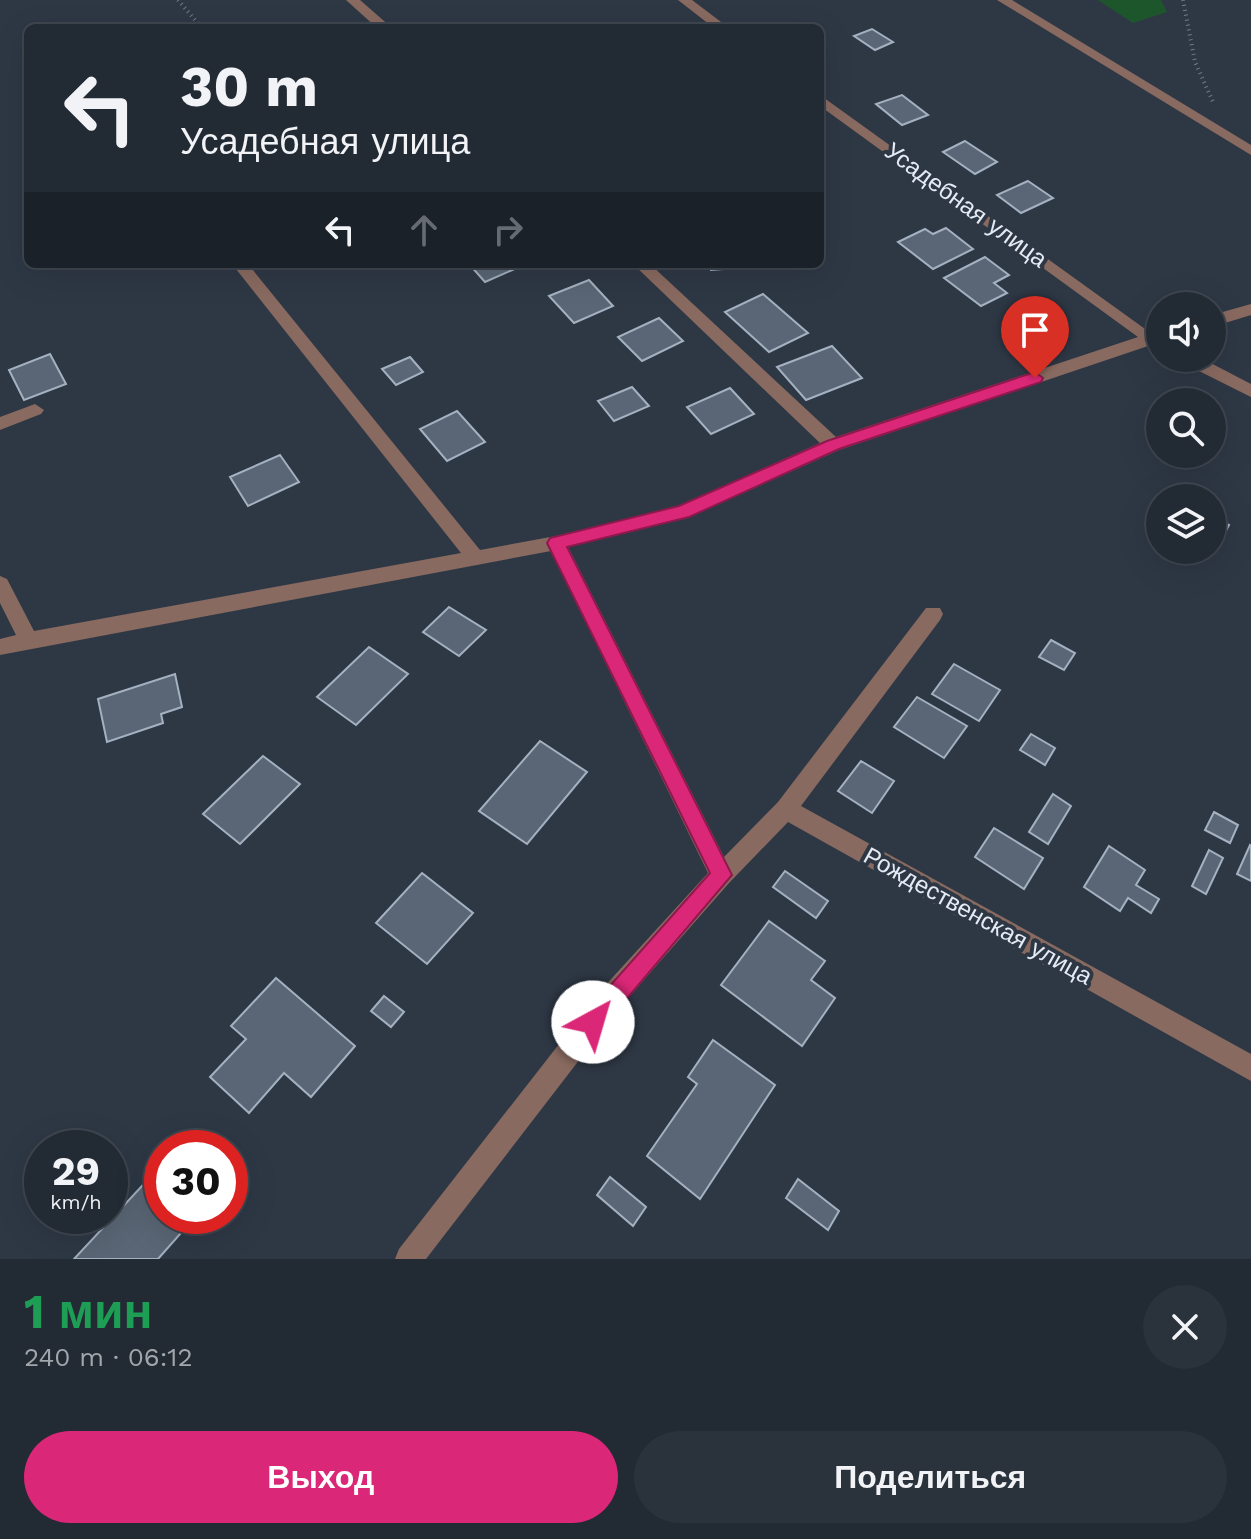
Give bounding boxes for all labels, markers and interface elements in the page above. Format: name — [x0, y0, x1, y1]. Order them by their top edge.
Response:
text: 30 m — [180, 54, 318, 120]
icon: left — [48, 56, 152, 160]
text: Усадебная улица — [180, 121, 470, 163]
street label: Усадебная улица — [879, 137, 1053, 274]
icon: left — [318, 208, 362, 252]
icon: ahead — [402, 208, 446, 252]
icon: right — [486, 208, 530, 252]
map controls — [1146, 292, 1226, 564]
button: sound — [1146, 292, 1226, 372]
pin — [1001, 296, 1069, 378]
icon: arrive — [1013, 308, 1057, 352]
button: search — [1146, 388, 1226, 468]
button: layers — [1146, 484, 1226, 564]
street label: Рождественская улица — [859, 841, 1098, 991]
position arrow — [551, 980, 635, 1064]
speed limit sign: 30 — [144, 1130, 248, 1234]
text: 29 — [52, 1148, 100, 1195]
text: km/h — [50, 1190, 102, 1214]
text: 1 мин — [24, 1283, 152, 1340]
button: close — [1143, 1285, 1227, 1369]
text: 240 m · 06:12 — [24, 1342, 193, 1372]
button: Выход — [24, 1431, 618, 1523]
button: Поделиться — [634, 1431, 1227, 1523]

